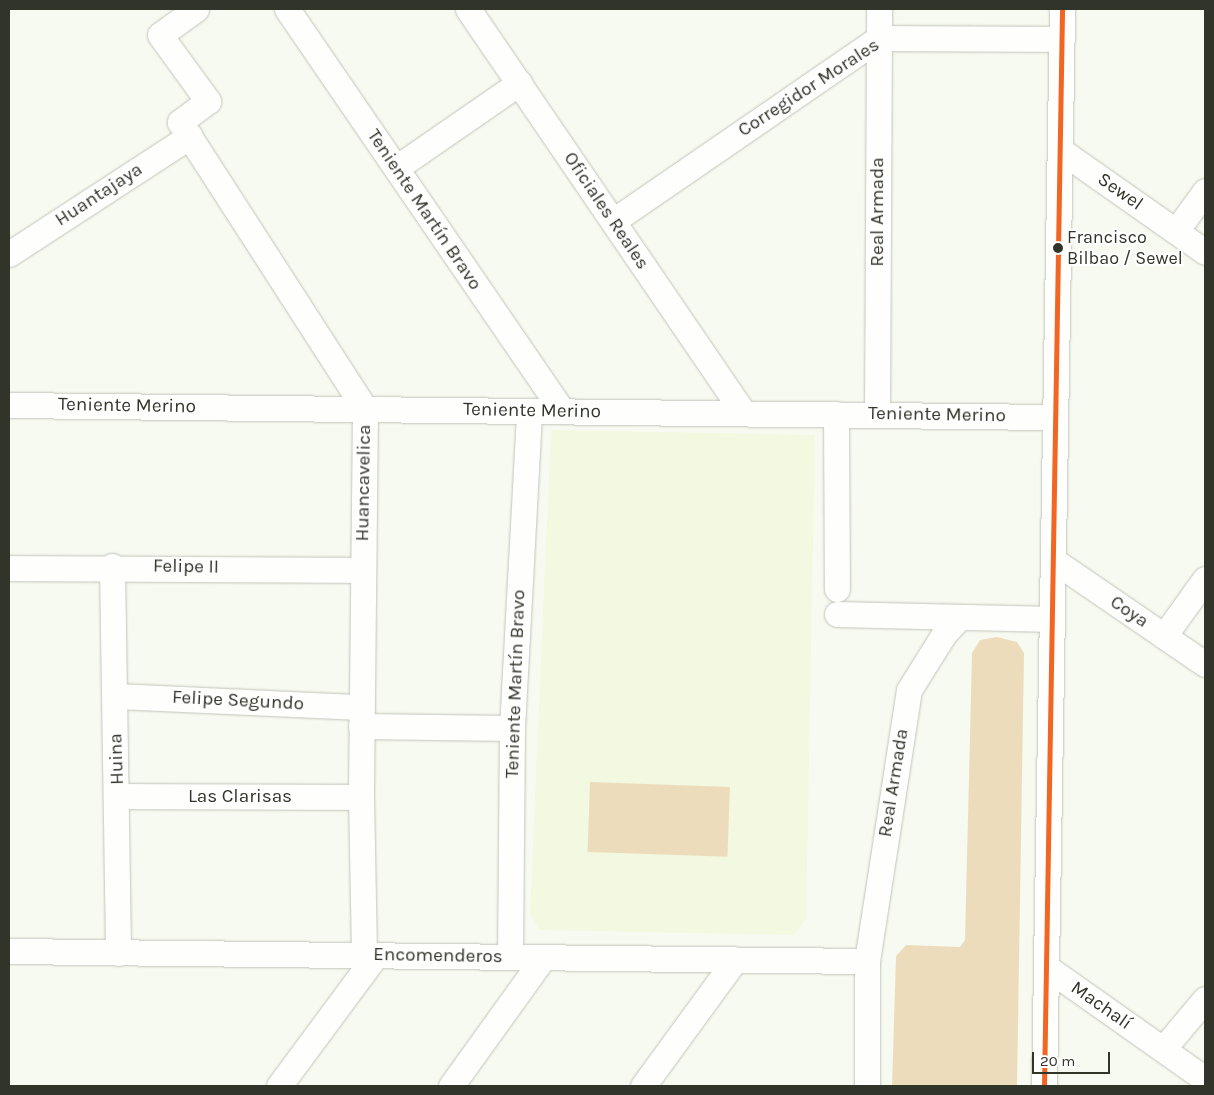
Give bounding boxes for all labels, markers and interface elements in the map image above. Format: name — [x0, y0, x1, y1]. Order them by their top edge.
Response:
street label: Corregidor Morales — [734, 34, 884, 142]
street label: Teniente Martín Bravo — [362, 125, 486, 295]
street label: Oficiales Reales — [558, 148, 654, 274]
street label: Real Armada — [867, 157, 889, 267]
street label: Huantajaya — [51, 158, 147, 232]
street label: Sewel — [1093, 168, 1147, 216]
place label: Francisco Bilbao / Sewel — [1067, 227, 1183, 270]
marker: Francisco Bilbao / Sewel — [1053, 243, 1063, 253]
street label: Teniente Merino — [58, 393, 196, 419]
street label: Teniente Merino — [463, 398, 601, 424]
street label: Teniente Merino — [868, 402, 1006, 428]
street label: Huancavelica — [352, 424, 376, 542]
street label: Felipe II — [153, 555, 219, 579]
street label: Teniente Martín Bravo — [501, 589, 531, 779]
street label: Coya — [1105, 591, 1153, 633]
street label: Felipe Segundo — [171, 686, 305, 716]
street label: Real Armada — [874, 727, 914, 839]
street label: Huina — [105, 733, 129, 785]
street label: Las Clarisas — [188, 786, 292, 808]
street label: Encomenderos — [373, 943, 503, 969]
street label: Machalí — [1066, 977, 1136, 1035]
scale bar — [1034, 1042, 1112, 1074]
text: 20 m — [1040, 1052, 1075, 1070]

